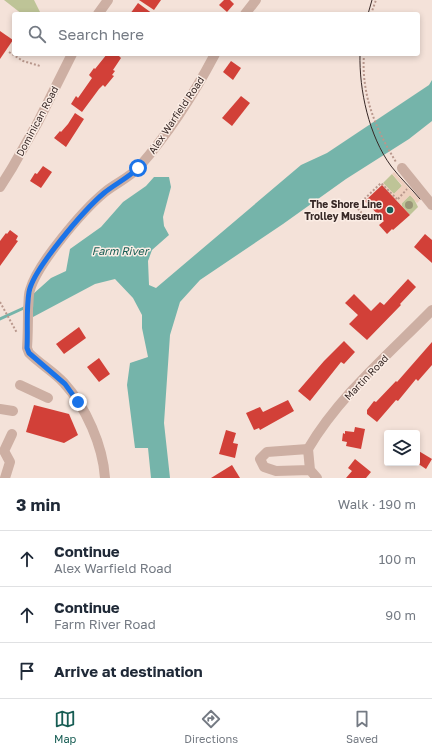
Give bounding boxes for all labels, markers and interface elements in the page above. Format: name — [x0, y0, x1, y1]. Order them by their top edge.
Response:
search box — [12, 12, 420, 56]
icon: search — [26, 23, 48, 45]
text: Search here — [58, 25, 144, 43]
street label: Alex Warfield Road — [146, 74, 206, 156]
street label: Dominican Road — [13, 84, 61, 158]
route start — [129, 159, 147, 177]
place label: The Shore Line Trolley Museum — [304, 198, 382, 222]
marker: The Shore Line Trolley Museum — [385, 205, 395, 215]
water label: Farm River — [92, 244, 150, 257]
street label: Martin Road — [341, 352, 391, 402]
route end — [69, 393, 87, 411]
map controls — [384, 430, 420, 466]
button: layers — [384, 430, 420, 466]
text: 3 min — [16, 494, 60, 515]
text: Walk · 190 m — [338, 496, 416, 512]
text: Continue — [54, 542, 120, 560]
icon: ahead — [16, 548, 38, 570]
text: 100 m — [379, 551, 416, 567]
text: Alex Warfield Road — [54, 560, 172, 576]
text: Continue — [54, 598, 120, 616]
icon: ahead — [16, 604, 38, 626]
text: 90 m — [385, 607, 416, 623]
text: Farm River Road — [54, 616, 156, 632]
icon: arrive — [16, 660, 38, 682]
text: Arrive at destination — [54, 662, 203, 680]
tab: Map — [54, 708, 76, 745]
tab: Directions — [184, 708, 238, 745]
tab: Saved — [346, 708, 378, 745]

